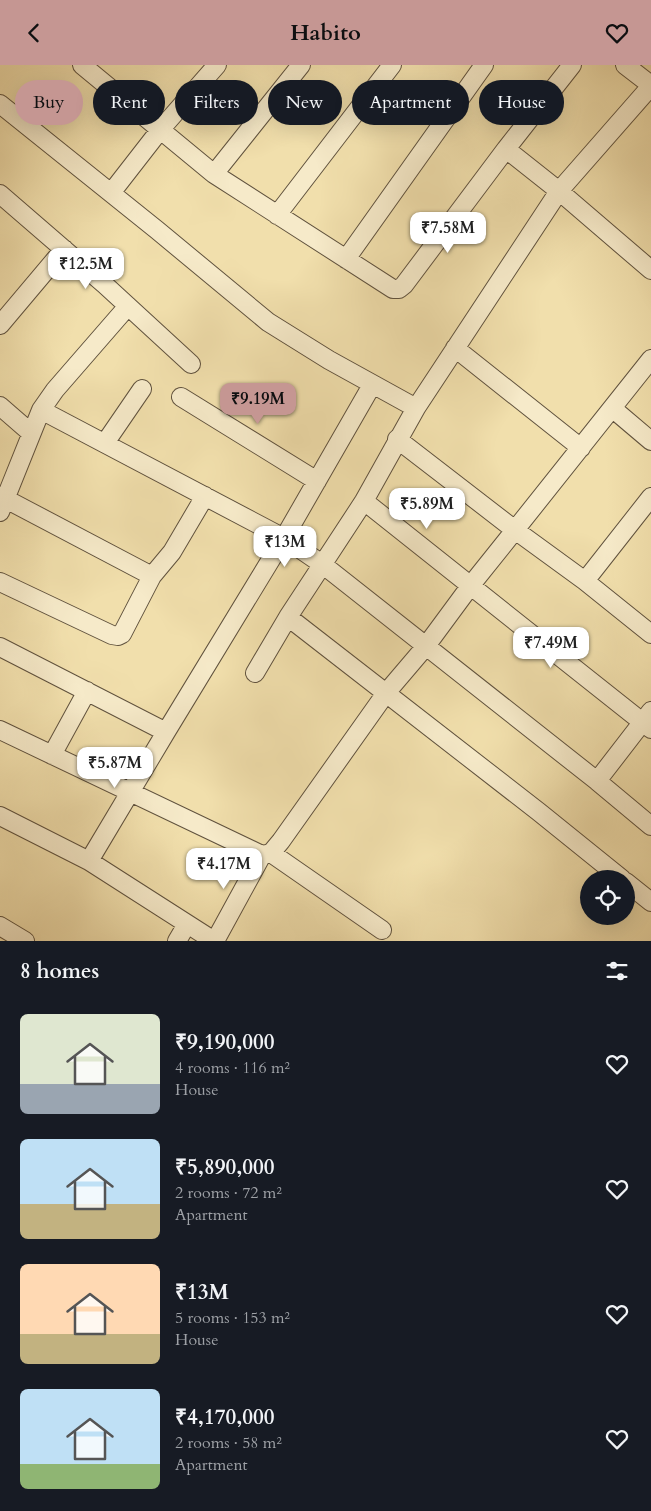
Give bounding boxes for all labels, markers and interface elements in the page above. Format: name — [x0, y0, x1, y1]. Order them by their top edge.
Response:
text: Habito — [290, 18, 361, 48]
icon: back — [20, 19, 48, 47]
icon: heart — [603, 19, 631, 47]
chip: Buy — [15, 80, 83, 125]
chip: Rent — [93, 80, 165, 125]
chip: Filters — [175, 80, 258, 125]
chip: New — [268, 80, 342, 125]
chip: Apartment — [352, 80, 469, 125]
chip: House — [479, 80, 564, 125]
pin: ₹7.58M — [407, 211, 489, 254]
text: ₹7.58M — [421, 217, 475, 239]
pin: ₹12.5M — [45, 247, 127, 290]
text: ₹12.5M — [59, 253, 113, 275]
pin: ₹9.19M — [217, 383, 299, 425]
text: ₹9.19M — [231, 388, 285, 410]
pin: ₹5.89M — [386, 487, 468, 530]
text: ₹5.89M — [400, 493, 454, 515]
pin: ₹13M — [255, 525, 315, 568]
text: ₹13M — [264, 531, 306, 553]
pin: ₹7.49M — [510, 627, 592, 669]
text: ₹7.49M — [524, 632, 578, 654]
pin: ₹5.87M — [74, 747, 156, 789]
text: ₹5.87M — [88, 752, 142, 774]
pin: ₹4.17M — [183, 847, 265, 890]
text: ₹4.17M — [197, 853, 251, 875]
map controls — [580, 870, 635, 925]
button: locate — [580, 870, 635, 925]
text: 8 homes — [20, 957, 99, 986]
icon: filters — [603, 957, 631, 985]
text: ₹9,190,000 — [175, 1028, 275, 1057]
icon: home — [60, 1034, 120, 1094]
icon: heart — [603, 1050, 631, 1078]
text: 4 rooms · 116 m² — [175, 1057, 290, 1079]
text: House — [175, 1079, 218, 1101]
text: ₹5,890,000 — [175, 1153, 275, 1182]
icon: home — [60, 1159, 120, 1219]
icon: heart — [603, 1175, 631, 1203]
text: 2 rooms · 72 m² — [175, 1182, 282, 1204]
text: Apartment — [175, 1204, 248, 1226]
text: ₹13M — [175, 1278, 229, 1307]
icon: home — [60, 1284, 120, 1344]
icon: heart — [603, 1300, 631, 1328]
text: 5 rooms · 153 m² — [175, 1307, 290, 1329]
text: House — [175, 1329, 218, 1351]
text: ₹4,170,000 — [175, 1403, 275, 1432]
icon: home — [60, 1409, 120, 1469]
icon: heart — [603, 1425, 631, 1453]
text: 2 rooms · 58 m² — [175, 1432, 282, 1454]
text: Apartment — [175, 1454, 248, 1476]

